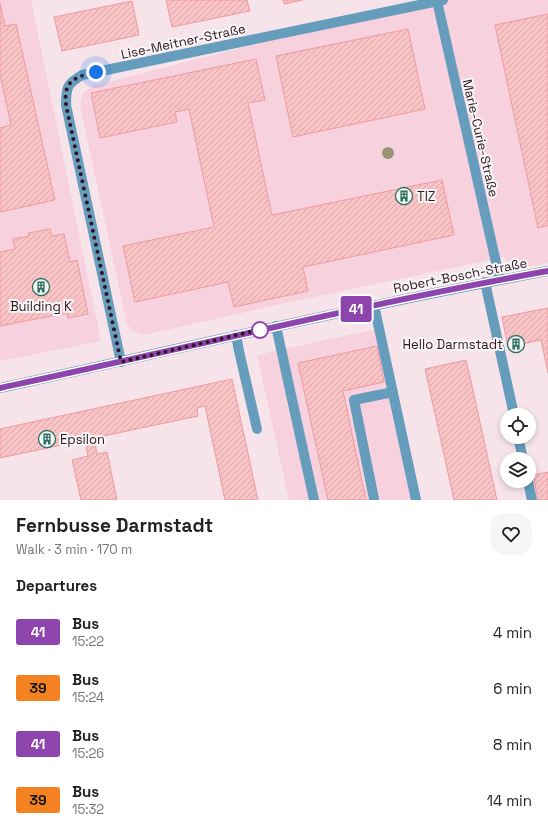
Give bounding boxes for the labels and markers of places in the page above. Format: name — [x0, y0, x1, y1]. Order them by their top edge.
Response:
building icon: TIZ — [394, 186, 414, 206]
place label: TIZ — [417, 188, 435, 205]
building icon: Building K — [31, 277, 51, 297]
place label: Building K — [10, 298, 72, 315]
unlabelled marker — [251, 321, 269, 339]
building icon: Hello Darmstadt — [506, 334, 526, 354]
place label: Hello Darmstadt — [403, 336, 503, 353]
building icon: Epsilon — [37, 429, 57, 449]
place label: Epsilon — [60, 431, 105, 448]

